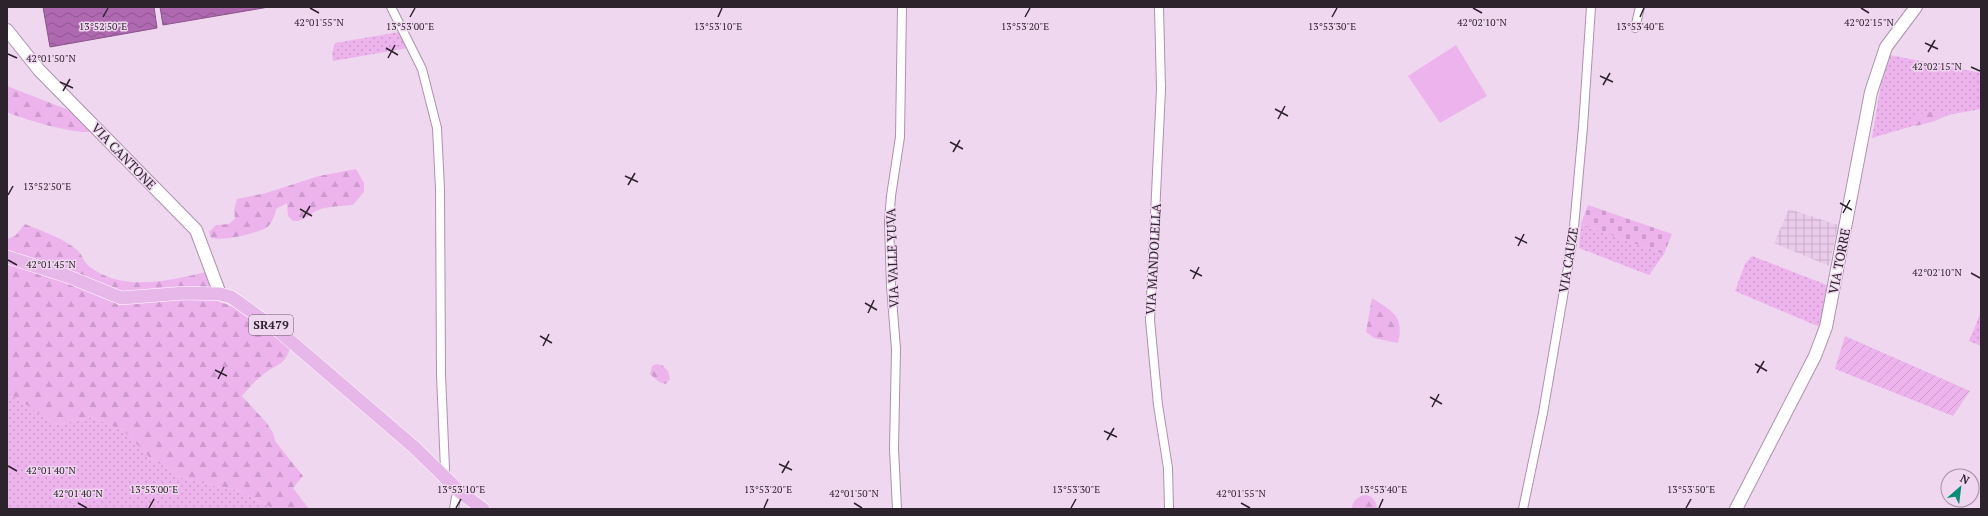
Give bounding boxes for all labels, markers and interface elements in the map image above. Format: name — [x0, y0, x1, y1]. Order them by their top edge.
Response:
text: 42°01'55"N — [294, 16, 344, 29]
text: 42°02'10"N — [1457, 16, 1507, 29]
text: 42°02'15"N — [1844, 16, 1894, 29]
text: 13°52'50"E — [79, 20, 127, 33]
text: 13°53'00"E — [386, 20, 434, 33]
text: 13°53'10"E — [694, 20, 742, 33]
text: 13°53'20"E — [1001, 20, 1049, 33]
text: 13°53'30"E — [1308, 20, 1356, 33]
text: 13°53'40"E — [1616, 20, 1664, 33]
text: 42°01'50"N — [26, 52, 76, 65]
text: 42°02'15"N — [1912, 60, 1962, 73]
street label: VIA CANTONE — [88, 119, 160, 193]
text: 13°52'50"E — [23, 180, 71, 193]
street label: VIA MANDOLELLA — [1141, 203, 1165, 315]
street label: VIA VALLE YUVA — [881, 208, 903, 308]
street label: VIA CAUZE — [1554, 226, 1582, 294]
street label: VIA TORRE — [1824, 227, 1854, 295]
text: 42°01'45"N — [26, 258, 76, 271]
text: 42°02'10"N — [1912, 266, 1962, 279]
road number: SR479 — [249, 315, 293, 335]
text: 42°01'40"N — [26, 464, 76, 477]
north arrow — [1940, 468, 1980, 508]
text: N — [1958, 471, 1972, 488]
text: 13°53'00"E — [130, 483, 178, 496]
text: 13°53'10"E — [437, 483, 485, 496]
text: 13°53'20"E — [744, 483, 792, 496]
text: 13°53'30"E — [1052, 483, 1100, 496]
text: 13°53'40"E — [1359, 483, 1407, 496]
text: 13°53'50"E — [1667, 483, 1715, 496]
text: 42°01'40"N — [53, 487, 103, 500]
text: 42°01'50"N — [829, 487, 879, 500]
text: 42°01'55"N — [1216, 487, 1266, 500]

